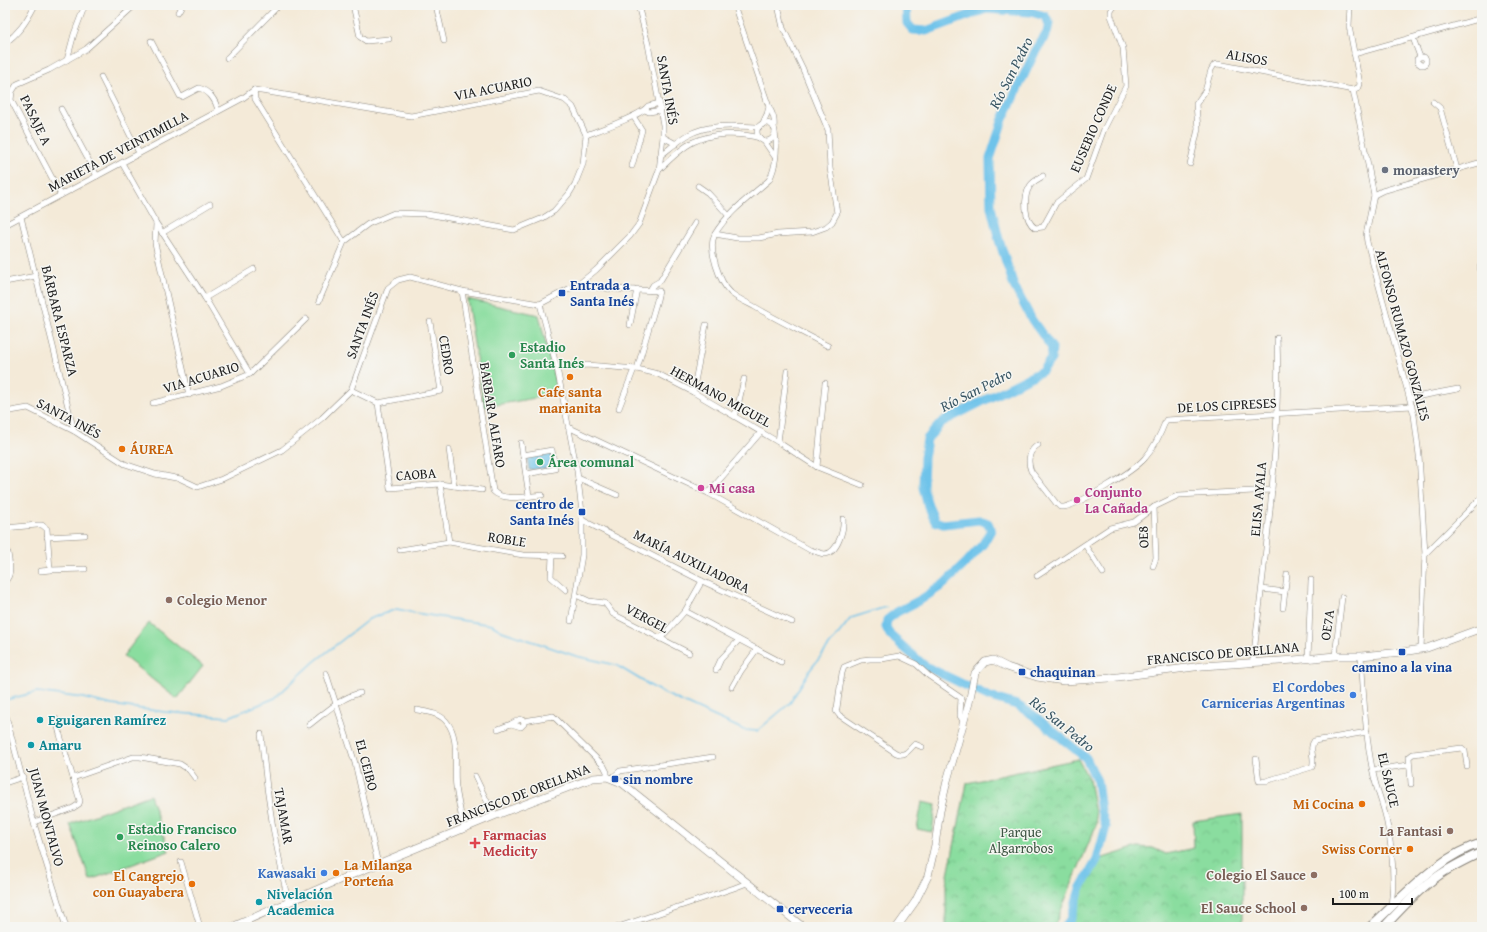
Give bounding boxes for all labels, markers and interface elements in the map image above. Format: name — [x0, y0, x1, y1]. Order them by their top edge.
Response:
water label: Río San Pedro — [983, 33, 1038, 113]
street label: ALISOS — [1225, 44, 1269, 71]
street label: SANTA INÉS — [652, 54, 684, 127]
street label: VIA ACUARIO — [452, 71, 534, 105]
street label: EUSEBIO CONDE — [1065, 81, 1121, 175]
street label: PASAJE A — [15, 92, 57, 149]
street label: MARIETA DE VEINTIMILLA — [44, 105, 192, 197]
place label: monastery — [1393, 160, 1461, 180]
marker: monastery — [1380, 165, 1390, 175]
street label: ALFONSO RUMAZO GONZALES — [1370, 247, 1436, 423]
street label: BÁRBARA ESPARZA — [37, 263, 84, 379]
place label: Entrada a Santa Inés — [570, 275, 634, 311]
street label: SANTA INÉS — [341, 288, 384, 362]
marker: Entrada a Santa Inés — [557, 288, 567, 298]
street label: CEDRO — [434, 334, 460, 376]
place label: Estadio Santa Inés — [520, 337, 584, 373]
marker: Estadio Santa Inés — [507, 350, 517, 360]
street label: VIA ACUARIO — [160, 356, 242, 398]
street label: HERMANO MIGUEL — [667, 360, 775, 432]
street label: BARBARA ALFARO — [475, 361, 511, 469]
water label: Río San Pedro — [935, 362, 1016, 417]
marker: Cafe santa marianita — [565, 372, 575, 382]
place label: Cafe santa marianita — [538, 382, 603, 418]
street label: DE LOS CIPRESES — [1177, 392, 1277, 418]
street label: SANTA INÉS — [33, 393, 105, 443]
place label: ÁUREA — [130, 439, 174, 459]
marker: ÁUREA — [117, 444, 127, 454]
place label: Área comunal — [548, 452, 635, 472]
marker: Área comunal — [535, 457, 545, 467]
street label: ELISA AYALA — [1245, 460, 1271, 537]
street label: CAOBA — [395, 463, 437, 485]
place label: Mi casa — [709, 478, 756, 498]
place label: Conjunto La Cañada — [1085, 482, 1149, 518]
marker: Mi casa — [696, 483, 706, 493]
place label: centro de Santa Inés — [510, 494, 574, 530]
marker: Conjunto La Cañada — [1072, 495, 1082, 505]
marker: centro de Santa Inés — [577, 507, 587, 517]
street label: MARÍA AUXILIADORA — [630, 524, 754, 598]
street label: OE8 — [1133, 525, 1153, 549]
street label: ROBLE — [486, 526, 528, 552]
place label: Colegio Menor — [177, 590, 267, 610]
marker: Colegio Menor — [164, 595, 174, 605]
street label: VERGEL — [622, 598, 672, 638]
street label: OE7A — [1315, 608, 1339, 642]
street label: FRANCISCO DE ORELLANA — [1146, 636, 1300, 670]
marker: camino a la vina — [1397, 647, 1407, 657]
place label: camino a la vina — [1352, 657, 1453, 677]
place label: chaquinan — [1030, 662, 1096, 682]
marker: chaquinan — [1017, 667, 1027, 677]
place label: El Cordobes Carnicerias Argentinas — [1201, 677, 1345, 713]
water label: Río San Pedro — [1025, 690, 1100, 757]
marker: El Cordobes Carnicerias Argentinas — [1348, 690, 1358, 700]
place label: Eguigaren Ramírez — [48, 710, 167, 730]
marker: Eguigaren Ramírez — [35, 715, 45, 725]
place label: Amaru — [39, 735, 82, 755]
street label: EL CEIBO — [351, 737, 383, 793]
marker: Amaru — [26, 740, 36, 750]
street label: EL SAUCE — [1373, 751, 1405, 809]
street label: FRANCISCO DE ORELLANA — [443, 758, 593, 832]
street label: JUAN MONTALVO — [24, 764, 70, 868]
place label: sin nombre — [623, 769, 693, 789]
marker: sin nombre — [610, 774, 620, 784]
street label: TAJAMAR — [269, 786, 299, 846]
place label: Mi Cocina — [1293, 794, 1355, 814]
marker: Mi Cocina — [1357, 799, 1367, 809]
place label: Estadio Francisco Reinoso Calero — [128, 819, 237, 855]
place label: La Fantasi — [1379, 821, 1443, 841]
park label: Parque Algarrobos — [989, 822, 1053, 858]
place label: Farmacias Medicity — [483, 825, 546, 861]
marker: La Fantasi — [1445, 826, 1455, 836]
marker: Estadio Francisco Reinoso Calero — [115, 832, 125, 842]
marker: Farmacias Medicity — [470, 838, 480, 848]
place label: Swiss Corner — [1322, 839, 1403, 859]
marker: Swiss Corner — [1405, 844, 1415, 854]
place label: La Milanga Porteńa — [344, 855, 413, 891]
place label: Kawasaki — [258, 863, 317, 883]
place label: Colegio El Sauce — [1206, 865, 1306, 885]
place label: El Cangrejo con Guayabera — [93, 866, 185, 902]
marker: Kawasaki — [319, 868, 329, 878]
marker: La Milanga Porteńa — [331, 868, 341, 878]
marker: Colegio El Sauce — [1309, 870, 1319, 880]
marker: El Cangrejo con Guayabera — [187, 879, 197, 889]
scale bar — [1333, 880, 1412, 906]
place label: Nivelación Academica — [267, 884, 335, 920]
text: 100 m — [1339, 885, 1369, 902]
marker: Nivelación Academica — [254, 897, 264, 907]
place label: El Sauce School — [1201, 898, 1297, 918]
place label: cerveceria — [788, 899, 854, 919]
marker: El Sauce School — [1299, 903, 1309, 913]
marker: cerveceria — [775, 904, 785, 914]

